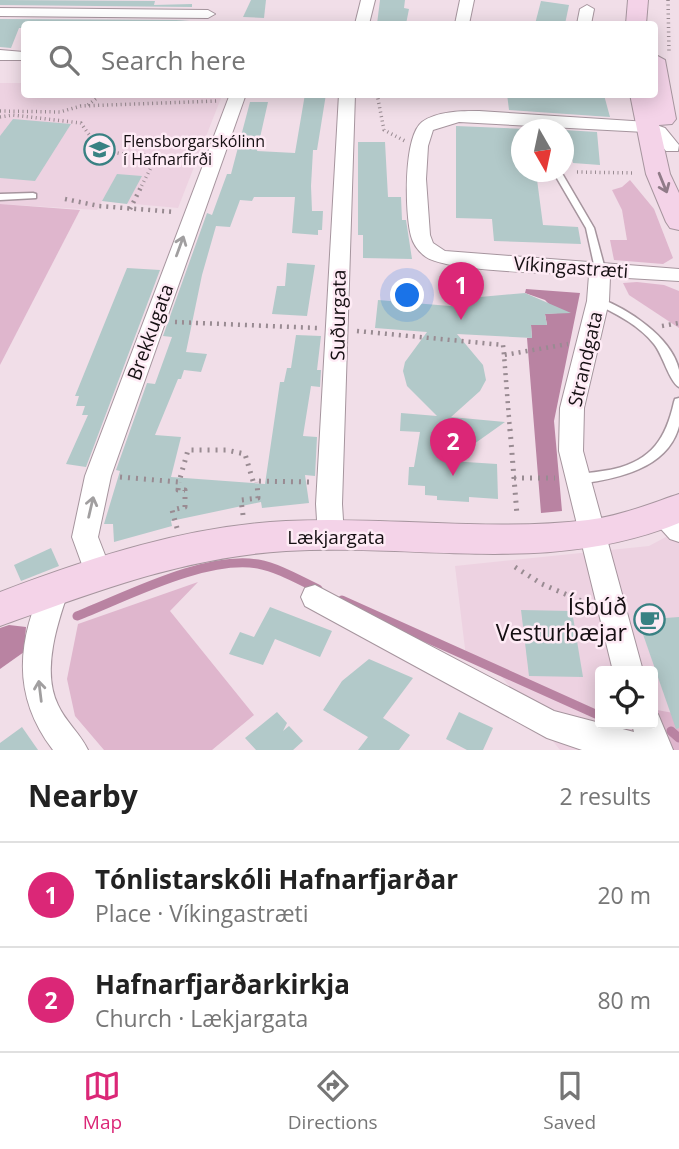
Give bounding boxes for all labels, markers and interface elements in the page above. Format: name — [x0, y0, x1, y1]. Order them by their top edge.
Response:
search box — [21, 21, 658, 98]
icon: search — [45, 41, 83, 79]
text: Search here — [101, 42, 246, 78]
north arrow — [511, 119, 574, 182]
place label: Flensborgarskólinn í Hafnarfirði — [123, 130, 265, 170]
school or university icon: Flensborgarskólinn í Hafnarfirði — [83, 133, 117, 167]
one-way arrow — [657, 172, 670, 193]
one-way arrow — [175, 235, 187, 257]
street label: Víkingastræti — [513, 250, 629, 284]
pin: 1 — [438, 262, 484, 320]
street label: Suðurgata — [324, 269, 352, 361]
your location — [390, 278, 424, 312]
street label: Brekkugata — [121, 280, 179, 384]
street label: Strandgata — [561, 309, 609, 409]
pin: 2 — [430, 418, 476, 476]
one-way arrow — [85, 496, 99, 519]
street label: Lækjargata — [287, 524, 385, 550]
place label: Ísbúð Vesturbæjar — [496, 590, 628, 648]
cafe icon: Ísbúð Vesturbæjar — [633, 603, 667, 637]
map controls — [595, 666, 658, 729]
button: locate — [595, 666, 658, 729]
one-way arrow — [34, 680, 47, 703]
text: Nearby — [28, 775, 138, 816]
text: 2 results — [560, 780, 651, 812]
text: Tónlistarskóli Hafnarfjarðar — [95, 861, 458, 897]
text: 1 — [44, 879, 58, 911]
text: 20 m — [597, 879, 651, 911]
text: Place · Víkingastræti — [95, 897, 309, 929]
text: Hafnarfjarðarkirkja — [95, 966, 350, 1002]
text: 2 — [44, 984, 58, 1016]
text: 80 m — [597, 984, 651, 1016]
text: Church · Lækjargata — [95, 1002, 308, 1034]
tab: Map — [83, 1067, 122, 1135]
tab: Directions — [288, 1067, 378, 1135]
tab: Saved — [543, 1067, 596, 1135]

